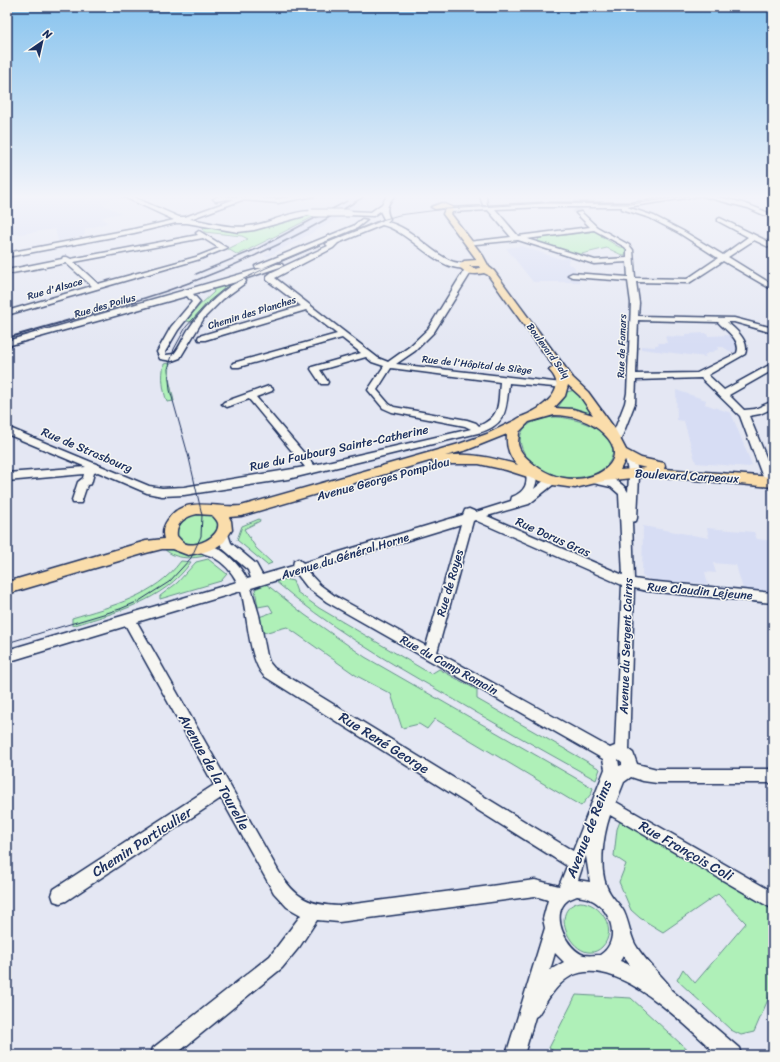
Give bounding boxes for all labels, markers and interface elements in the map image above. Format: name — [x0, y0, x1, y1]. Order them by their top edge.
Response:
north arrow — [22, 22, 62, 62]
text: N — [38, 24, 56, 44]
street label: Rue d'Alsace — [25, 273, 85, 305]
street label: Rue des Poilus — [72, 289, 138, 323]
street label: Chemin des Planches — [206, 291, 299, 335]
street label: Rue de Famars — [612, 313, 632, 378]
street label: Boulevard Saly — [522, 319, 575, 383]
street label: Rue de l'Hôpital de Siège — [421, 350, 533, 380]
street label: Rue du Faubourg Sainte-Catherine — [248, 418, 430, 478]
street label: Rue de Strasbourg — [38, 421, 136, 479]
street label: Avenue Georges Pompidou — [313, 451, 453, 508]
street label: Boulevard Carpeaux — [634, 462, 741, 490]
street label: Rue Dorus Gras — [512, 511, 594, 564]
street label: Avenue du Général Horne — [277, 526, 412, 586]
street label: Rue de Royes — [430, 547, 470, 619]
street label: Rue Claudin Lejeune — [646, 575, 754, 607]
street label: Avenue du Sergent Cairns — [613, 577, 639, 716]
street label: Rue du Camp Romain — [396, 629, 503, 701]
street label: Rue René George — [334, 705, 435, 781]
street label: Avenue de la Tourelle — [171, 708, 257, 835]
street label: Avenue de Reims — [558, 776, 619, 883]
street label: Chemin Particulier — [87, 799, 198, 884]
street label: Rue François Coli — [634, 814, 739, 889]

